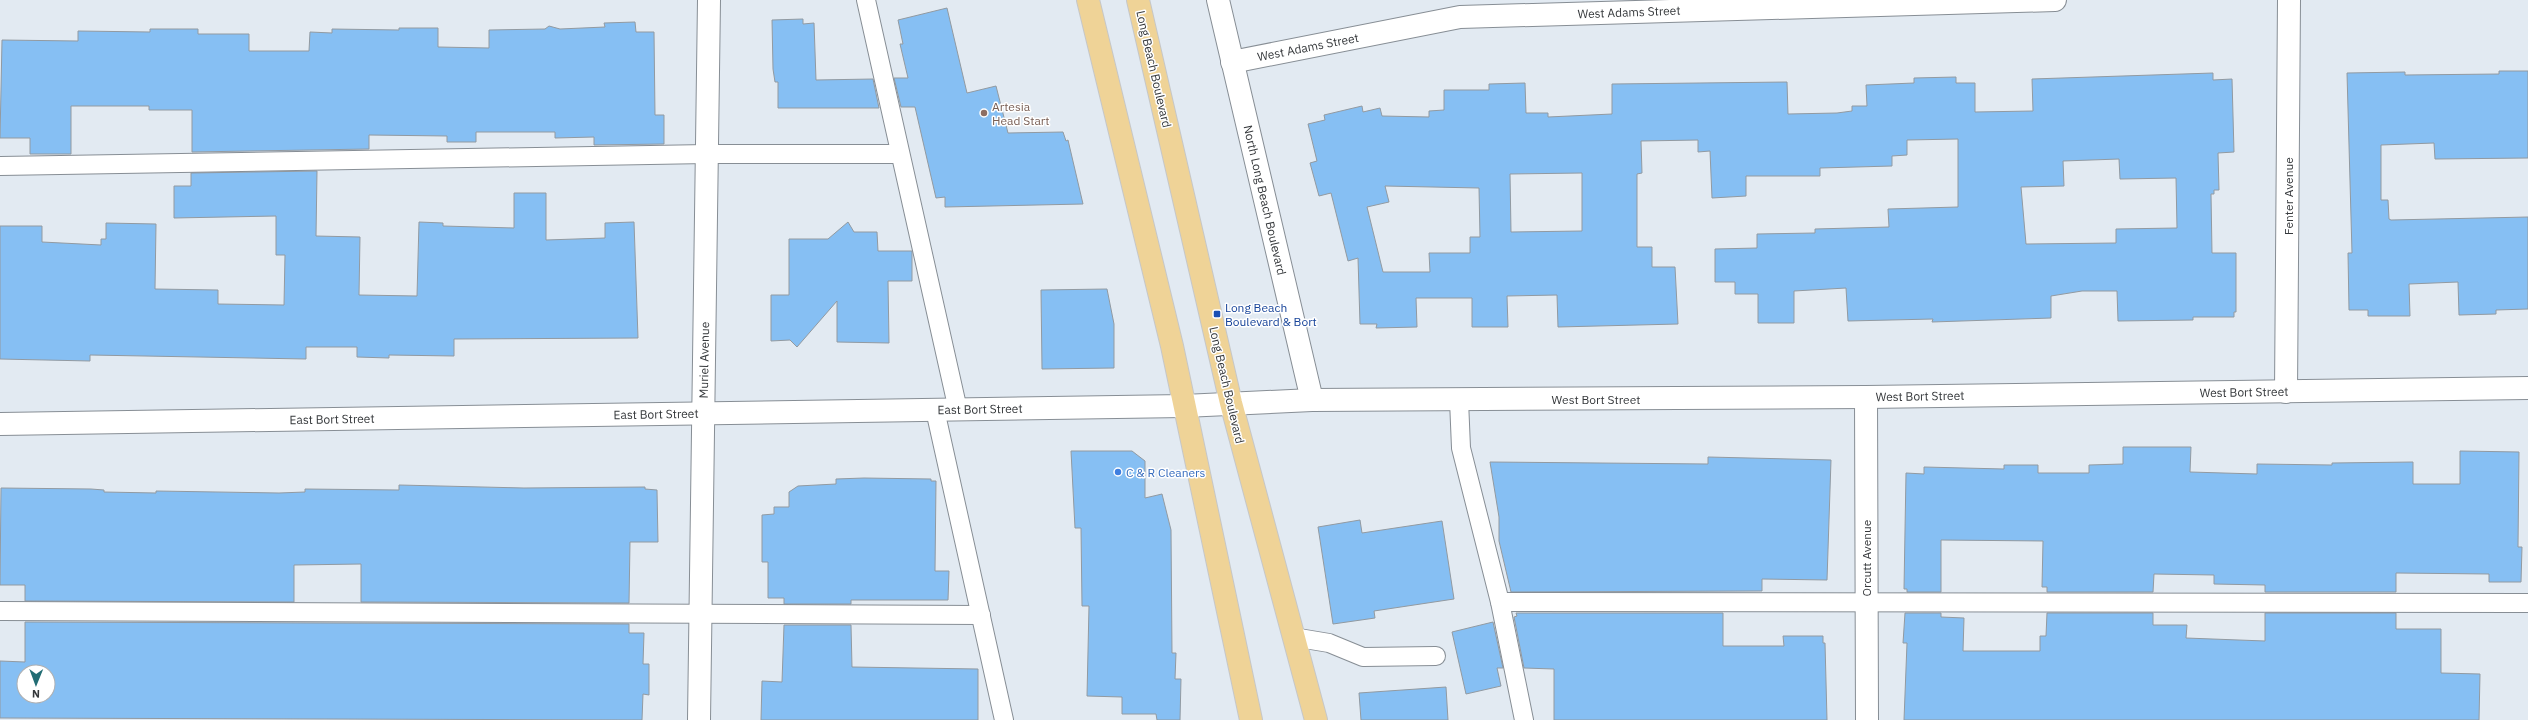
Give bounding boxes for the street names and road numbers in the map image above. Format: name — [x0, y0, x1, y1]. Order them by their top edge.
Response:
street label: West Adams Street — [1577, 3, 1681, 21]
street label: Long Beach Boulevard — [1133, 9, 1175, 129]
street label: West Adams Street — [1256, 30, 1360, 64]
street label: North Long Beach Boulevard — [1240, 124, 1290, 276]
street label: Fenter Avenue — [2281, 157, 2296, 235]
street label: Muriel Avenue — [696, 321, 712, 398]
street label: Long Beach Boulevard — [1206, 325, 1248, 445]
street label: West Bort Street — [2199, 384, 2289, 400]
street label: West Bort Street — [1875, 388, 1965, 404]
street label: West Bort Street — [1552, 392, 1640, 407]
street label: East Bort Street — [937, 401, 1023, 417]
street label: East Bort Street — [613, 406, 699, 422]
street label: East Bort Street — [289, 411, 375, 427]
street label: Orcutt Avenue — [1859, 519, 1874, 596]

